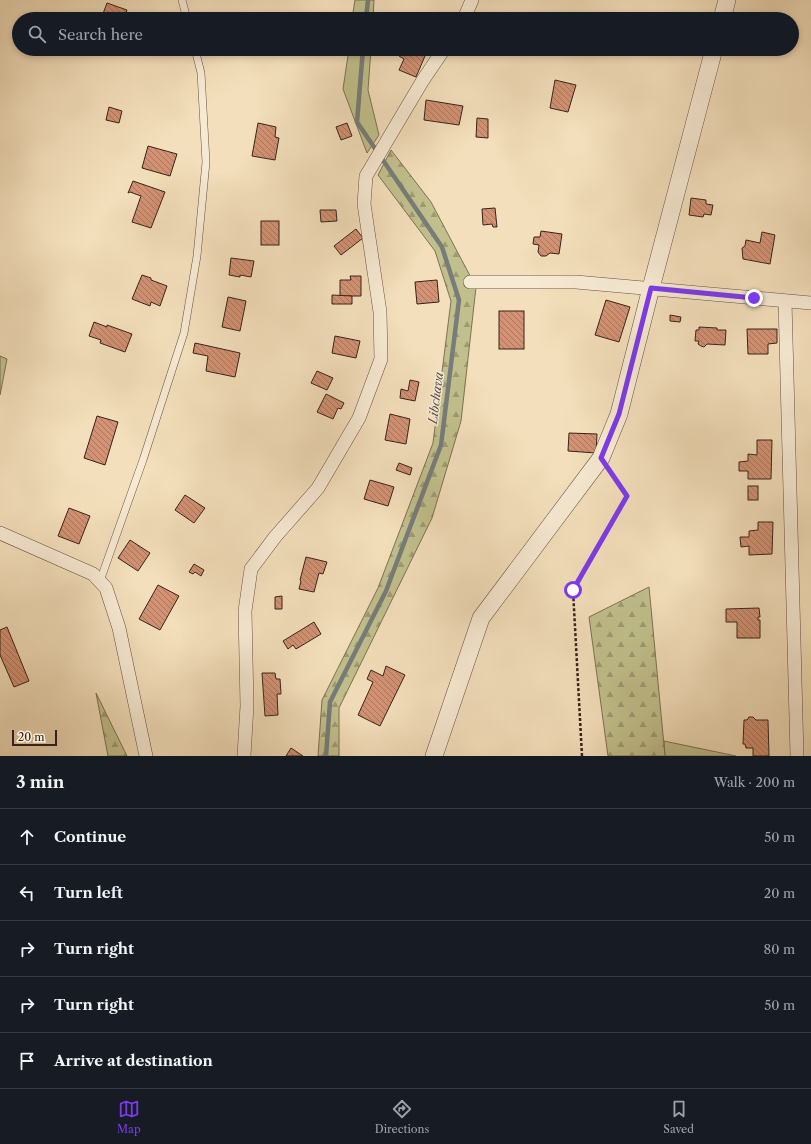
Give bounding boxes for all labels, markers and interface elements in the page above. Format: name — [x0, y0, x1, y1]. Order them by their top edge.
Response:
search box — [12, 12, 799, 56]
icon: search — [26, 23, 48, 45]
text: Search here — [58, 25, 143, 44]
route end — [745, 289, 763, 307]
water label: Libchava — [425, 371, 446, 426]
route start — [564, 581, 582, 599]
scale bar — [12, 728, 57, 747]
text: 20 m — [18, 730, 44, 744]
text: 3 min — [16, 772, 65, 792]
text: Walk · 200 m — [714, 774, 795, 790]
icon: ahead — [16, 826, 38, 848]
text: Continue — [54, 827, 126, 846]
text: 50 m — [764, 829, 795, 845]
icon: left — [16, 882, 38, 904]
text: Turn left — [54, 883, 123, 902]
text: 20 m — [764, 885, 795, 901]
icon: right — [16, 938, 38, 960]
text: Turn right — [54, 939, 134, 958]
text: 80 m — [763, 941, 795, 957]
icon: right — [16, 994, 38, 1016]
text: Turn right — [54, 995, 134, 1014]
text: 50 m — [764, 997, 795, 1013]
icon: arrive — [16, 1050, 38, 1072]
text: Arrive at destination — [54, 1051, 213, 1070]
tab: Map — [117, 1098, 141, 1136]
tab: Directions — [375, 1098, 429, 1136]
tab: Saved — [663, 1098, 694, 1136]

